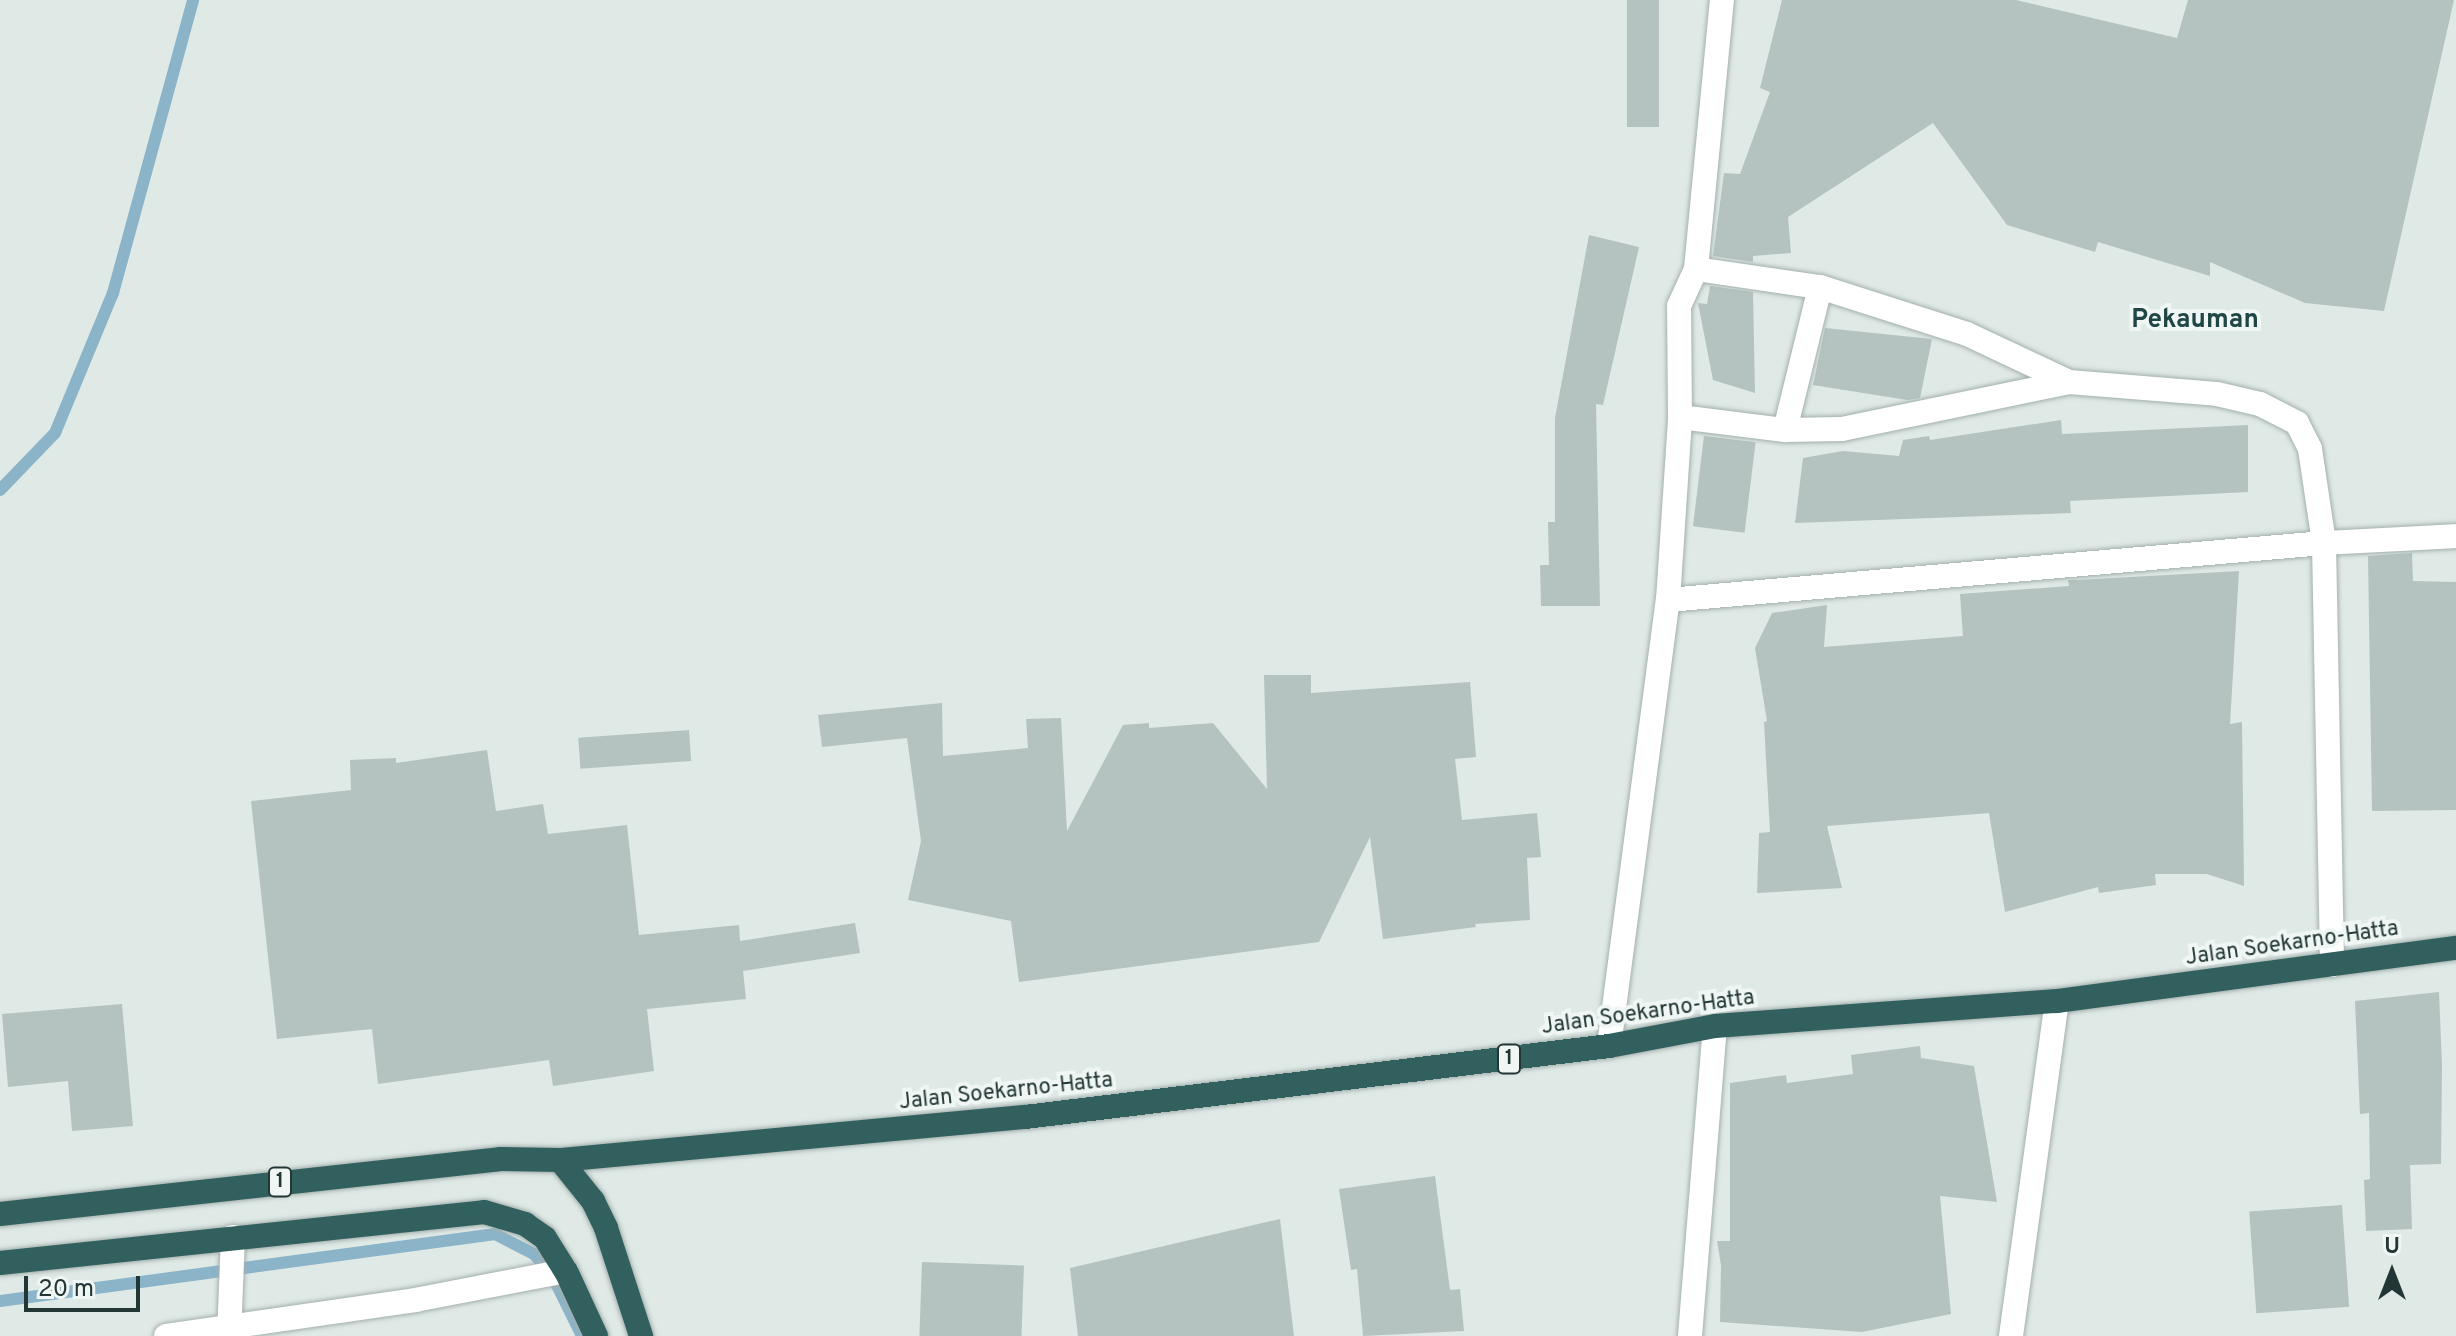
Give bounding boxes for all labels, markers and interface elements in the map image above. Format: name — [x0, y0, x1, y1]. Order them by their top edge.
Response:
district label: Pekauman — [2131, 305, 2259, 337]
street label: Jalan Soekarno-Hatta — [2184, 916, 2400, 972]
street label: Jalan Soekarno-Hatta — [1540, 985, 1756, 1041]
road number: 1 — [1497, 1043, 1521, 1075]
street label: Jalan Soekarno-Hatta — [898, 1068, 1114, 1116]
road number: 1 — [268, 1166, 292, 1198]
north arrow — [2352, 1232, 2432, 1312]
text: U — [2384, 1234, 2400, 1261]
scale bar — [28, 1260, 144, 1310]
text: 20 m — [38, 1275, 94, 1305]

